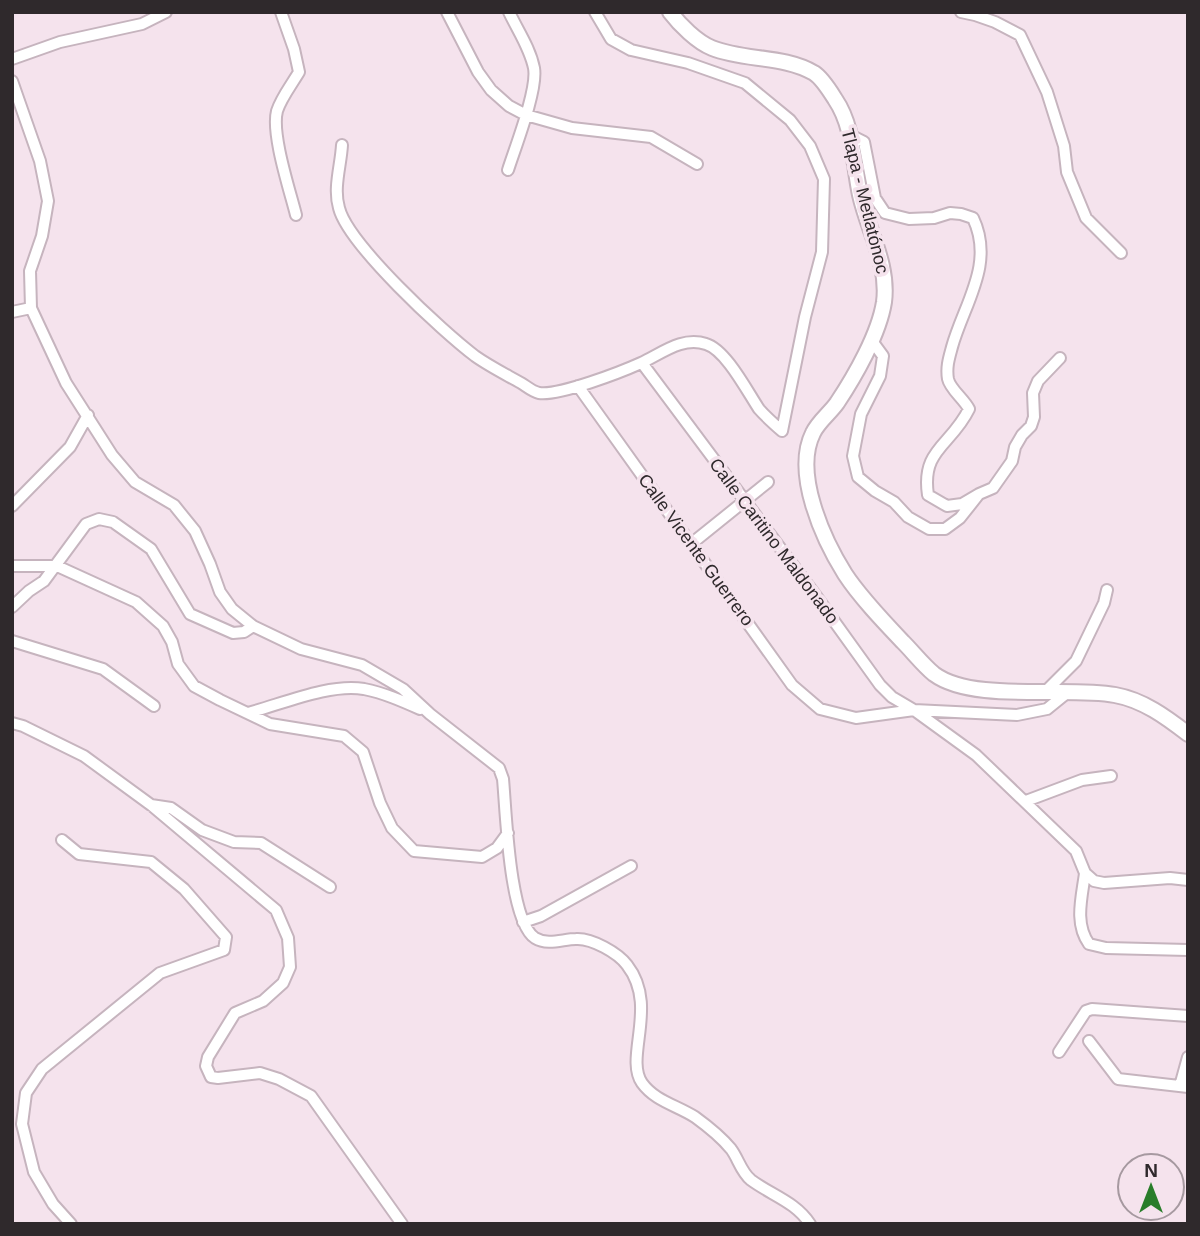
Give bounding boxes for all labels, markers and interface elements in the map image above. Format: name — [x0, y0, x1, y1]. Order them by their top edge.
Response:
street label: Tlapa - Metlatónoc — [837, 126, 893, 276]
street label: Calle Caritino Maldonado — [705, 454, 843, 628]
street label: Calle Vicente Guerrero — [634, 470, 758, 630]
north arrow — [1116, 1152, 1186, 1222]
text: N — [1144, 1160, 1158, 1181]

